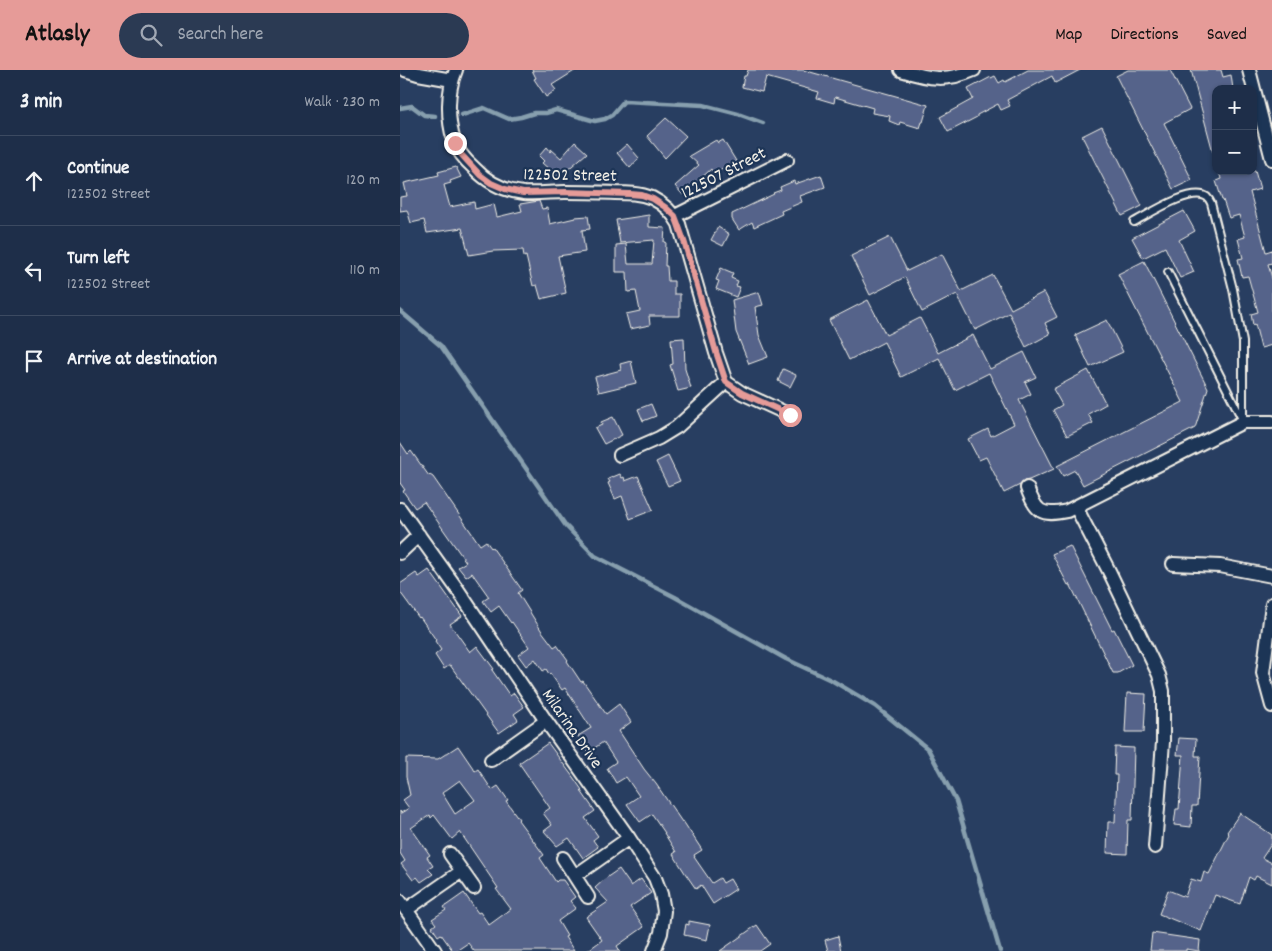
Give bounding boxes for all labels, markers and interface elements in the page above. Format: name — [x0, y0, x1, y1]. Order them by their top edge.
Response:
search box — [119, 13, 469, 58]
text: Atlasly — [25, 18, 89, 52]
icon: search — [137, 21, 165, 49]
text: Search here — [177, 22, 263, 49]
text: Map — [1055, 23, 1082, 48]
text: Directions — [1110, 23, 1179, 48]
text: Saved — [1207, 23, 1247, 48]
map controls — [1212, 85, 1257, 175]
button: + — [1212, 85, 1257, 130]
text: 3 min — [20, 88, 62, 118]
text: Walk · 230 m — [304, 91, 380, 114]
button: − — [1212, 130, 1257, 175]
route end — [444, 132, 467, 155]
street label: 122507 Street — [677, 142, 771, 206]
text: Continue — [67, 156, 129, 183]
street label: 122502 Street — [523, 163, 617, 190]
icon: ahead — [20, 167, 48, 195]
text: 120 m — [346, 169, 380, 192]
text: 122502 Street — [67, 183, 150, 206]
text: Turn left — [67, 246, 130, 273]
icon: left — [20, 257, 48, 285]
text: 110 m — [350, 259, 380, 282]
text: 122502 Street — [67, 273, 150, 296]
icon: arrive — [20, 347, 48, 375]
text: Arrive at destination — [67, 347, 217, 374]
route start — [779, 404, 802, 427]
street label: Milarina Drive — [534, 685, 608, 774]

